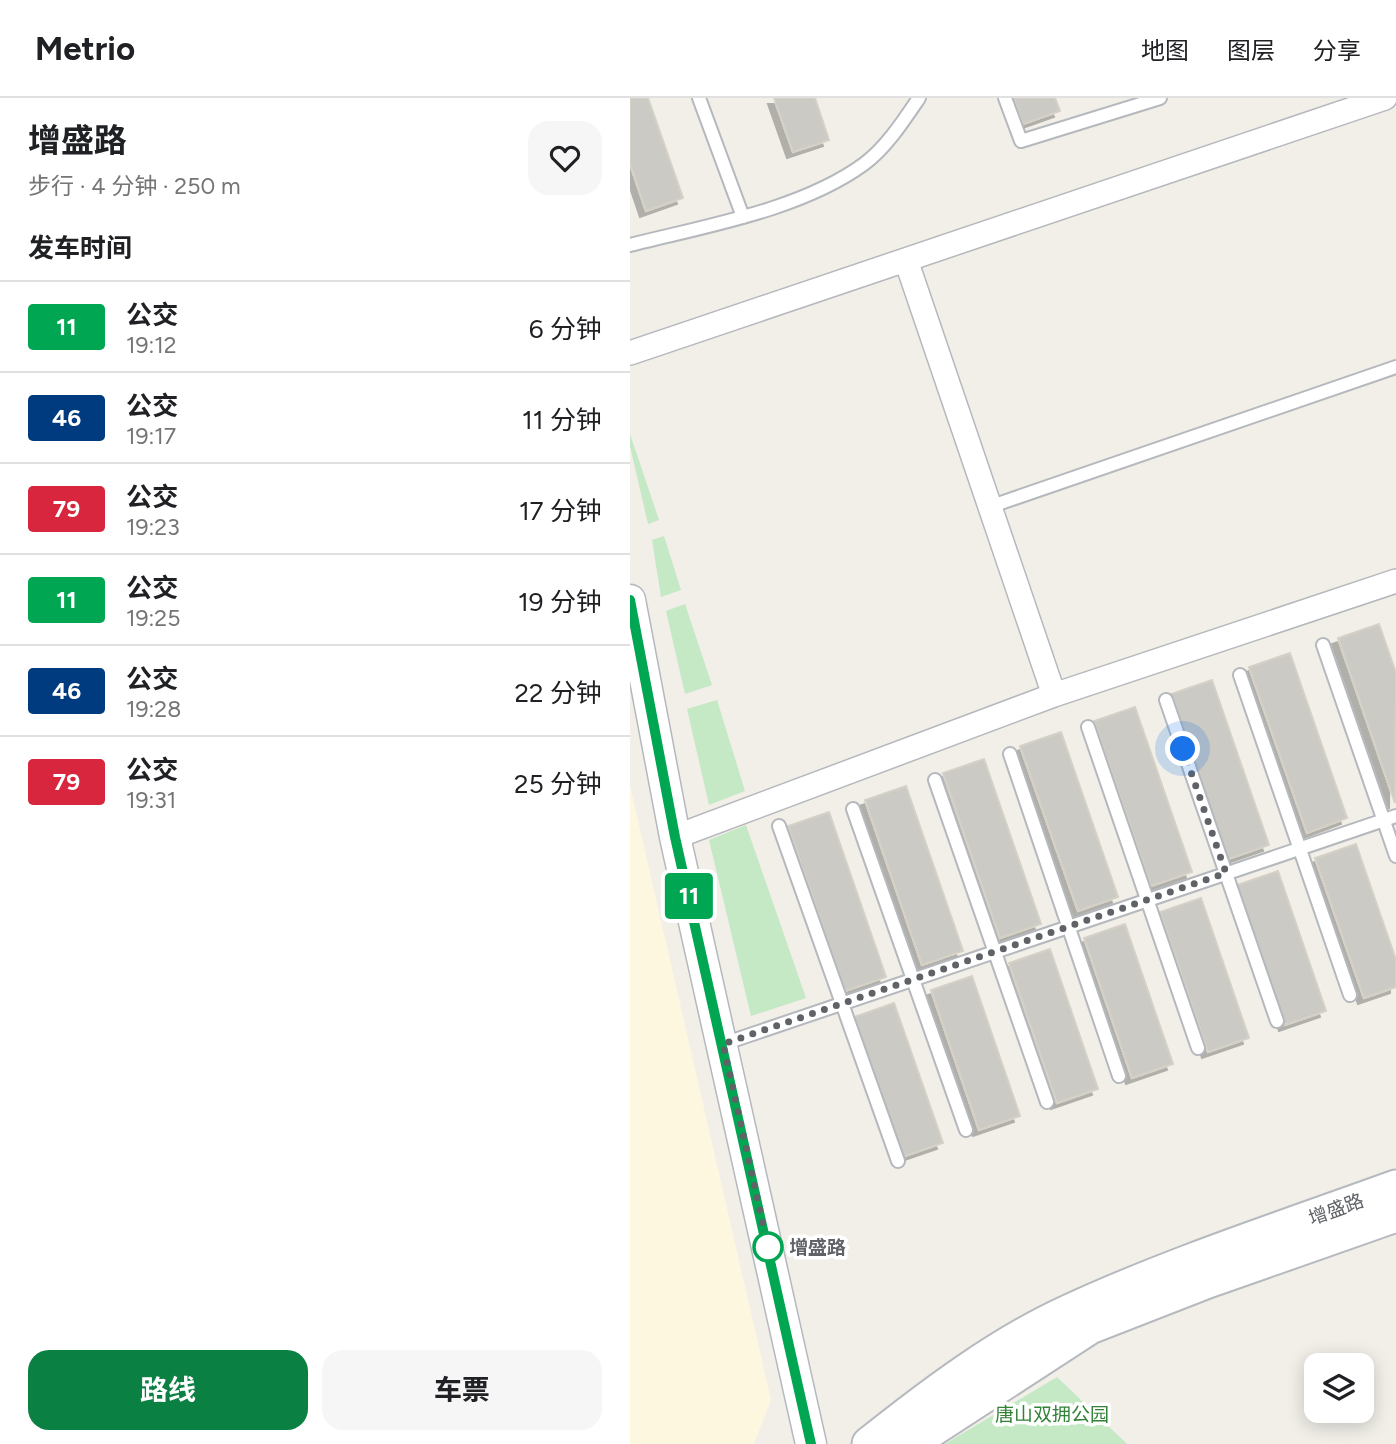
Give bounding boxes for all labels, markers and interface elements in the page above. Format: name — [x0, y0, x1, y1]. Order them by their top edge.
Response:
text: Metrio — [35, 29, 135, 68]
text: 地图 — [1141, 36, 1189, 65]
text: 图层 — [1227, 36, 1275, 65]
text: 分享 — [1313, 36, 1361, 65]
text: 增盛路 — [28, 121, 127, 160]
button: heart — [528, 121, 602, 195]
text: 步行 · 4 分钟 · 250 m — [28, 172, 240, 200]
text: 发车时间 — [28, 232, 132, 264]
text: 公交 — [126, 299, 178, 331]
text: 11 — [56, 312, 77, 341]
text: 6 分钟 — [529, 313, 602, 345]
text: 19:12 — [126, 331, 177, 359]
text: 公交 — [126, 390, 178, 422]
text: 46 — [52, 403, 81, 432]
text: 11 分钟 — [522, 404, 602, 436]
text: 19:17 — [126, 422, 176, 450]
text: 公交 — [126, 481, 178, 513]
text: 79 — [53, 494, 80, 523]
text: 17 分钟 — [519, 495, 602, 527]
text: 19:23 — [126, 513, 180, 541]
text: 公交 — [126, 572, 178, 604]
text: 11 — [56, 585, 77, 614]
text: 19 分钟 — [518, 586, 602, 618]
text: 19:25 — [126, 604, 180, 632]
text: 公交 — [126, 663, 178, 695]
text: 46 — [52, 676, 81, 705]
text: 22 分钟 — [515, 677, 602, 709]
text: 19:28 — [126, 695, 181, 723]
your location — [1165, 731, 1200, 766]
text: 公交 — [126, 754, 178, 786]
text: 79 — [53, 767, 80, 796]
text: 25 分钟 — [514, 768, 602, 800]
text: 19:31 — [126, 786, 176, 814]
line badge: 11 — [658, 873, 720, 919]
text: 11 — [679, 881, 699, 910]
street label: 增盛路 — [1305, 1189, 1367, 1230]
marker: 增盛路 — [753, 1232, 783, 1262]
place label: 增盛路 — [789, 1236, 846, 1259]
button: 路线 — [28, 1350, 308, 1430]
button: 车票 — [322, 1350, 602, 1430]
map controls — [1304, 1353, 1374, 1423]
button: layers — [1304, 1353, 1374, 1423]
park label: 唐山双拥公园 — [995, 1403, 1109, 1426]

